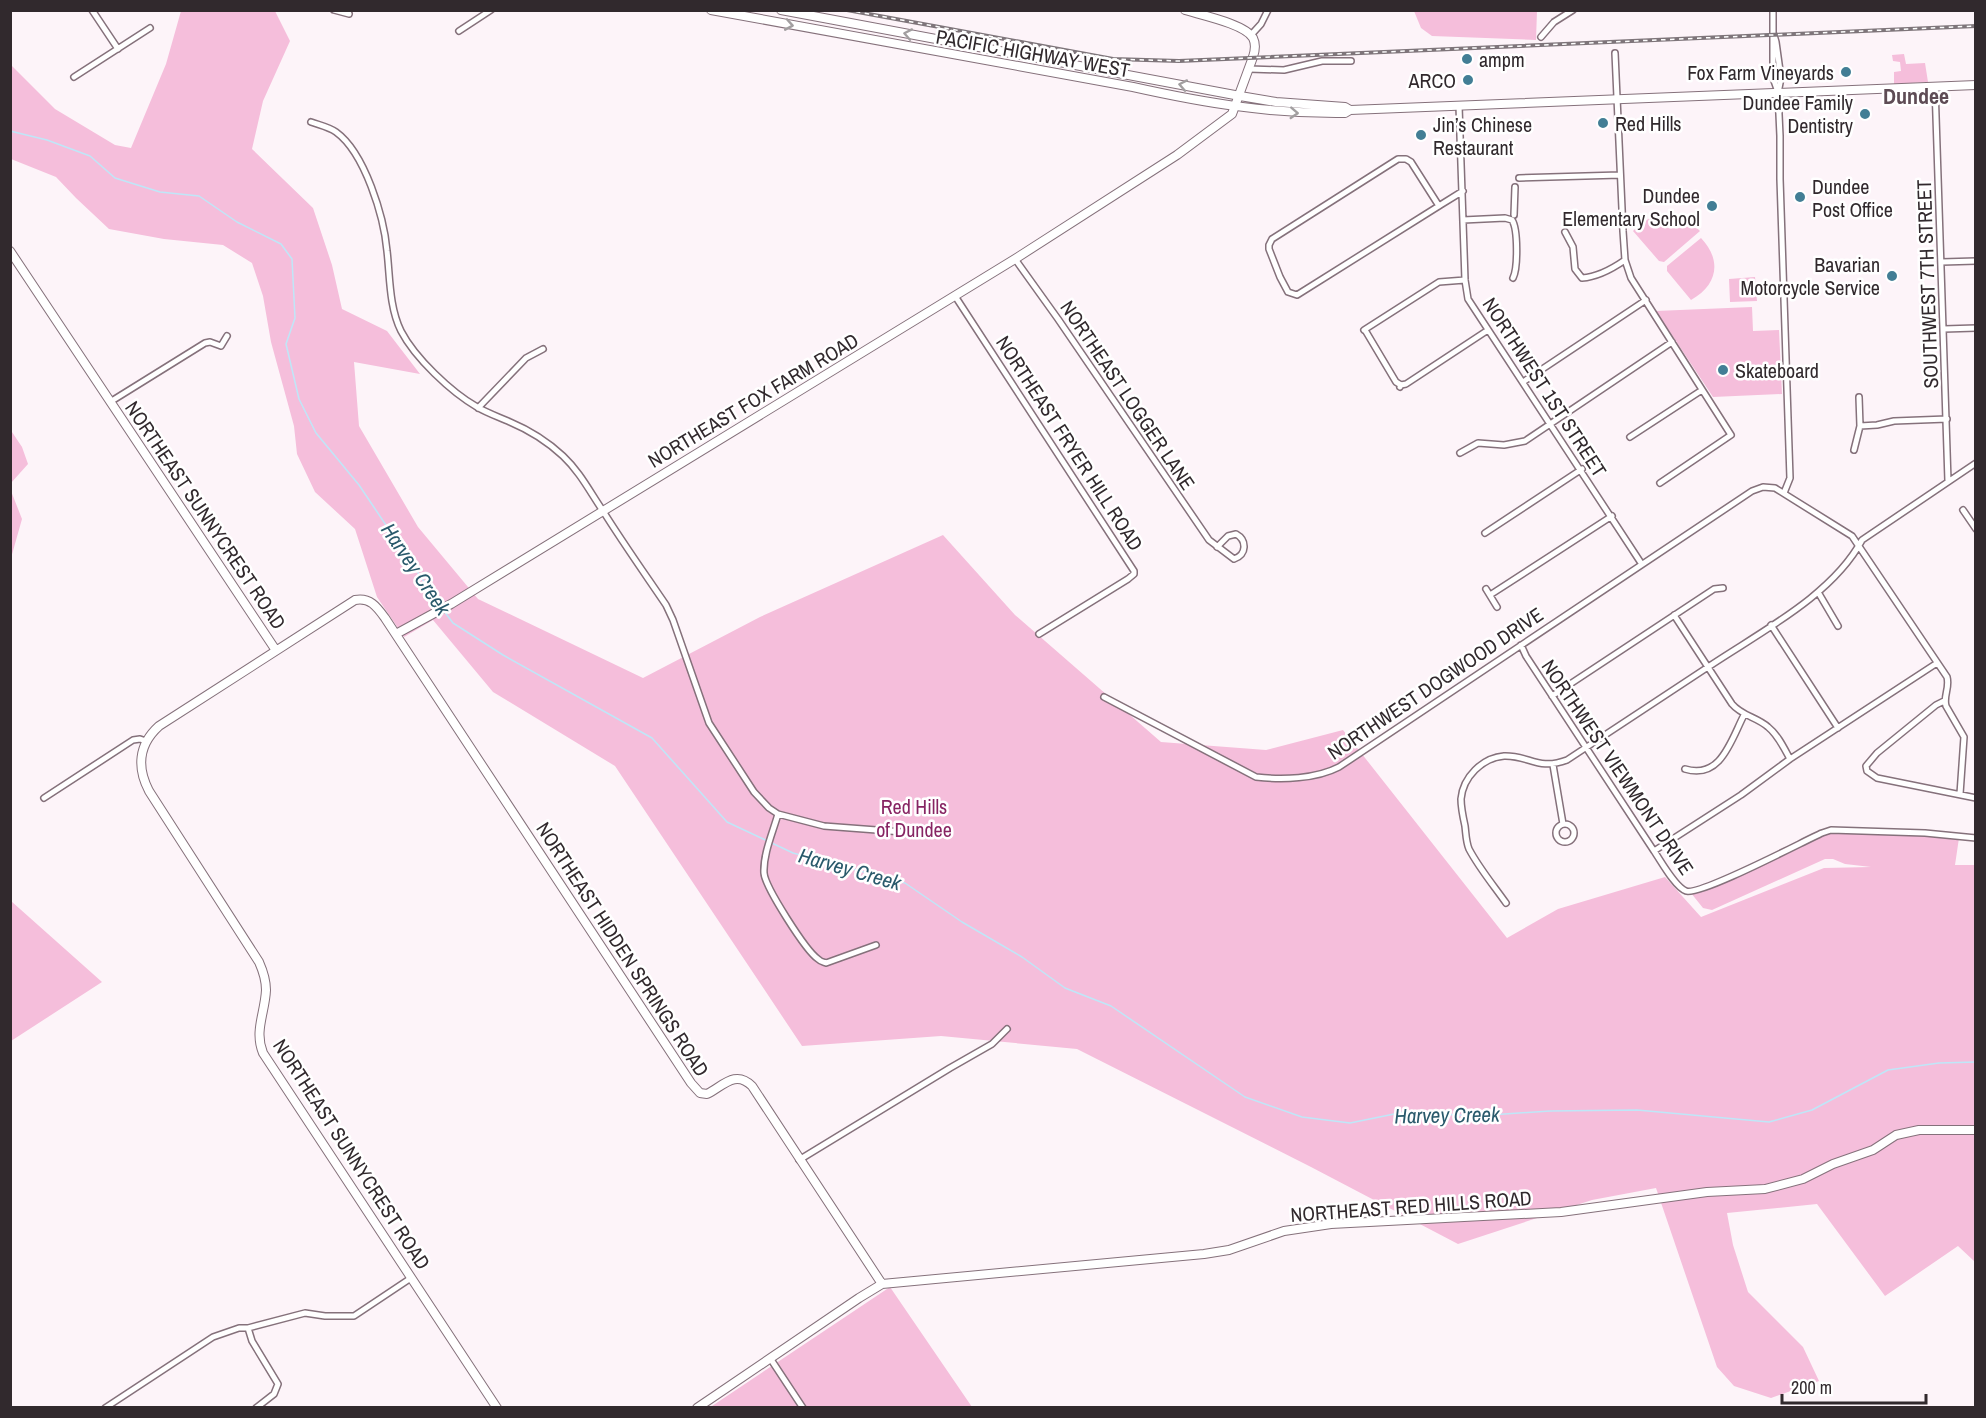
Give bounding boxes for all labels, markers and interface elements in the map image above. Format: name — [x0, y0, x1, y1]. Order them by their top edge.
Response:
one-way arrow — [784, 18, 794, 31]
street label: PACIFIC HIGHWAY WEST — [934, 23, 1132, 83]
one-way arrow — [904, 28, 914, 41]
place label: ampm — [1479, 46, 1525, 73]
marker: ampm — [1460, 52, 1474, 66]
place label: Fox Farm Vineyards — [1687, 59, 1834, 86]
marker: Fox Farm Vineyards — [1839, 65, 1853, 79]
place label: ARCO — [1408, 67, 1456, 94]
marker: ARCO — [1461, 73, 1475, 87]
one-way arrow — [1178, 79, 1188, 92]
district label: Dundee — [1883, 81, 1949, 111]
place label: Dundee Family Dentistry — [1743, 89, 1854, 139]
one-way arrow — [1289, 106, 1298, 119]
marker: Dundee Family Dentistry — [1858, 107, 1872, 121]
place label: Red Hills — [1615, 110, 1682, 137]
place label: Jin’s Chinese Restaurant — [1433, 111, 1532, 161]
marker: Red Hills — [1596, 116, 1610, 130]
marker: Jin’s Chinese Restaurant — [1414, 128, 1428, 142]
place label: Dundee Post Office — [1812, 173, 1893, 223]
street label: SOUTHWEST 7TH STREET — [1910, 179, 1944, 389]
place label: Dundee Elementary School — [1562, 182, 1700, 232]
marker: Dundee Post Office — [1793, 190, 1807, 204]
marker: Dundee Elementary School — [1705, 199, 1719, 213]
place label: Bavarian Motorcycle Service — [1741, 251, 1880, 301]
marker: Bavarian Motorcycle Service — [1885, 269, 1899, 283]
street label: NORTHWEST 1ST STREET — [1477, 292, 1613, 482]
street label: NORTHEAST LOGGER LANE — [1055, 295, 1201, 495]
street label: NORTHEAST FOX FARM ROAD — [643, 326, 863, 474]
street label: NORTHEAST FRYER HILL ROAD — [990, 330, 1150, 556]
place label: Skateboard — [1735, 357, 1819, 384]
marker: Skateboard — [1716, 363, 1730, 377]
street label: NORTHEAST SUNNYCREST ROAD — [119, 396, 293, 634]
water label: Harvey Creek — [375, 517, 458, 622]
street label: NORTHWEST DOGWOOD DRIVE — [1322, 601, 1548, 765]
street label: NORTHWEST VIEWMONT DRIVE — [1536, 654, 1700, 880]
park label: Red Hills of Dundee — [876, 793, 952, 843]
street label: NORTHEAST HIDDEN SPRINGS ROAD — [530, 817, 716, 1081]
water label: Harvey Creek — [795, 841, 906, 898]
street label: NORTHEAST SUNNYCREST ROAD — [267, 1034, 437, 1274]
water label: Harvey Creek — [1394, 1100, 1501, 1130]
street label: NORTHEAST RED HILLS ROAD — [1289, 1184, 1533, 1228]
scale bar — [1782, 1367, 1926, 1405]
text: 200 m — [1791, 1375, 1832, 1400]

